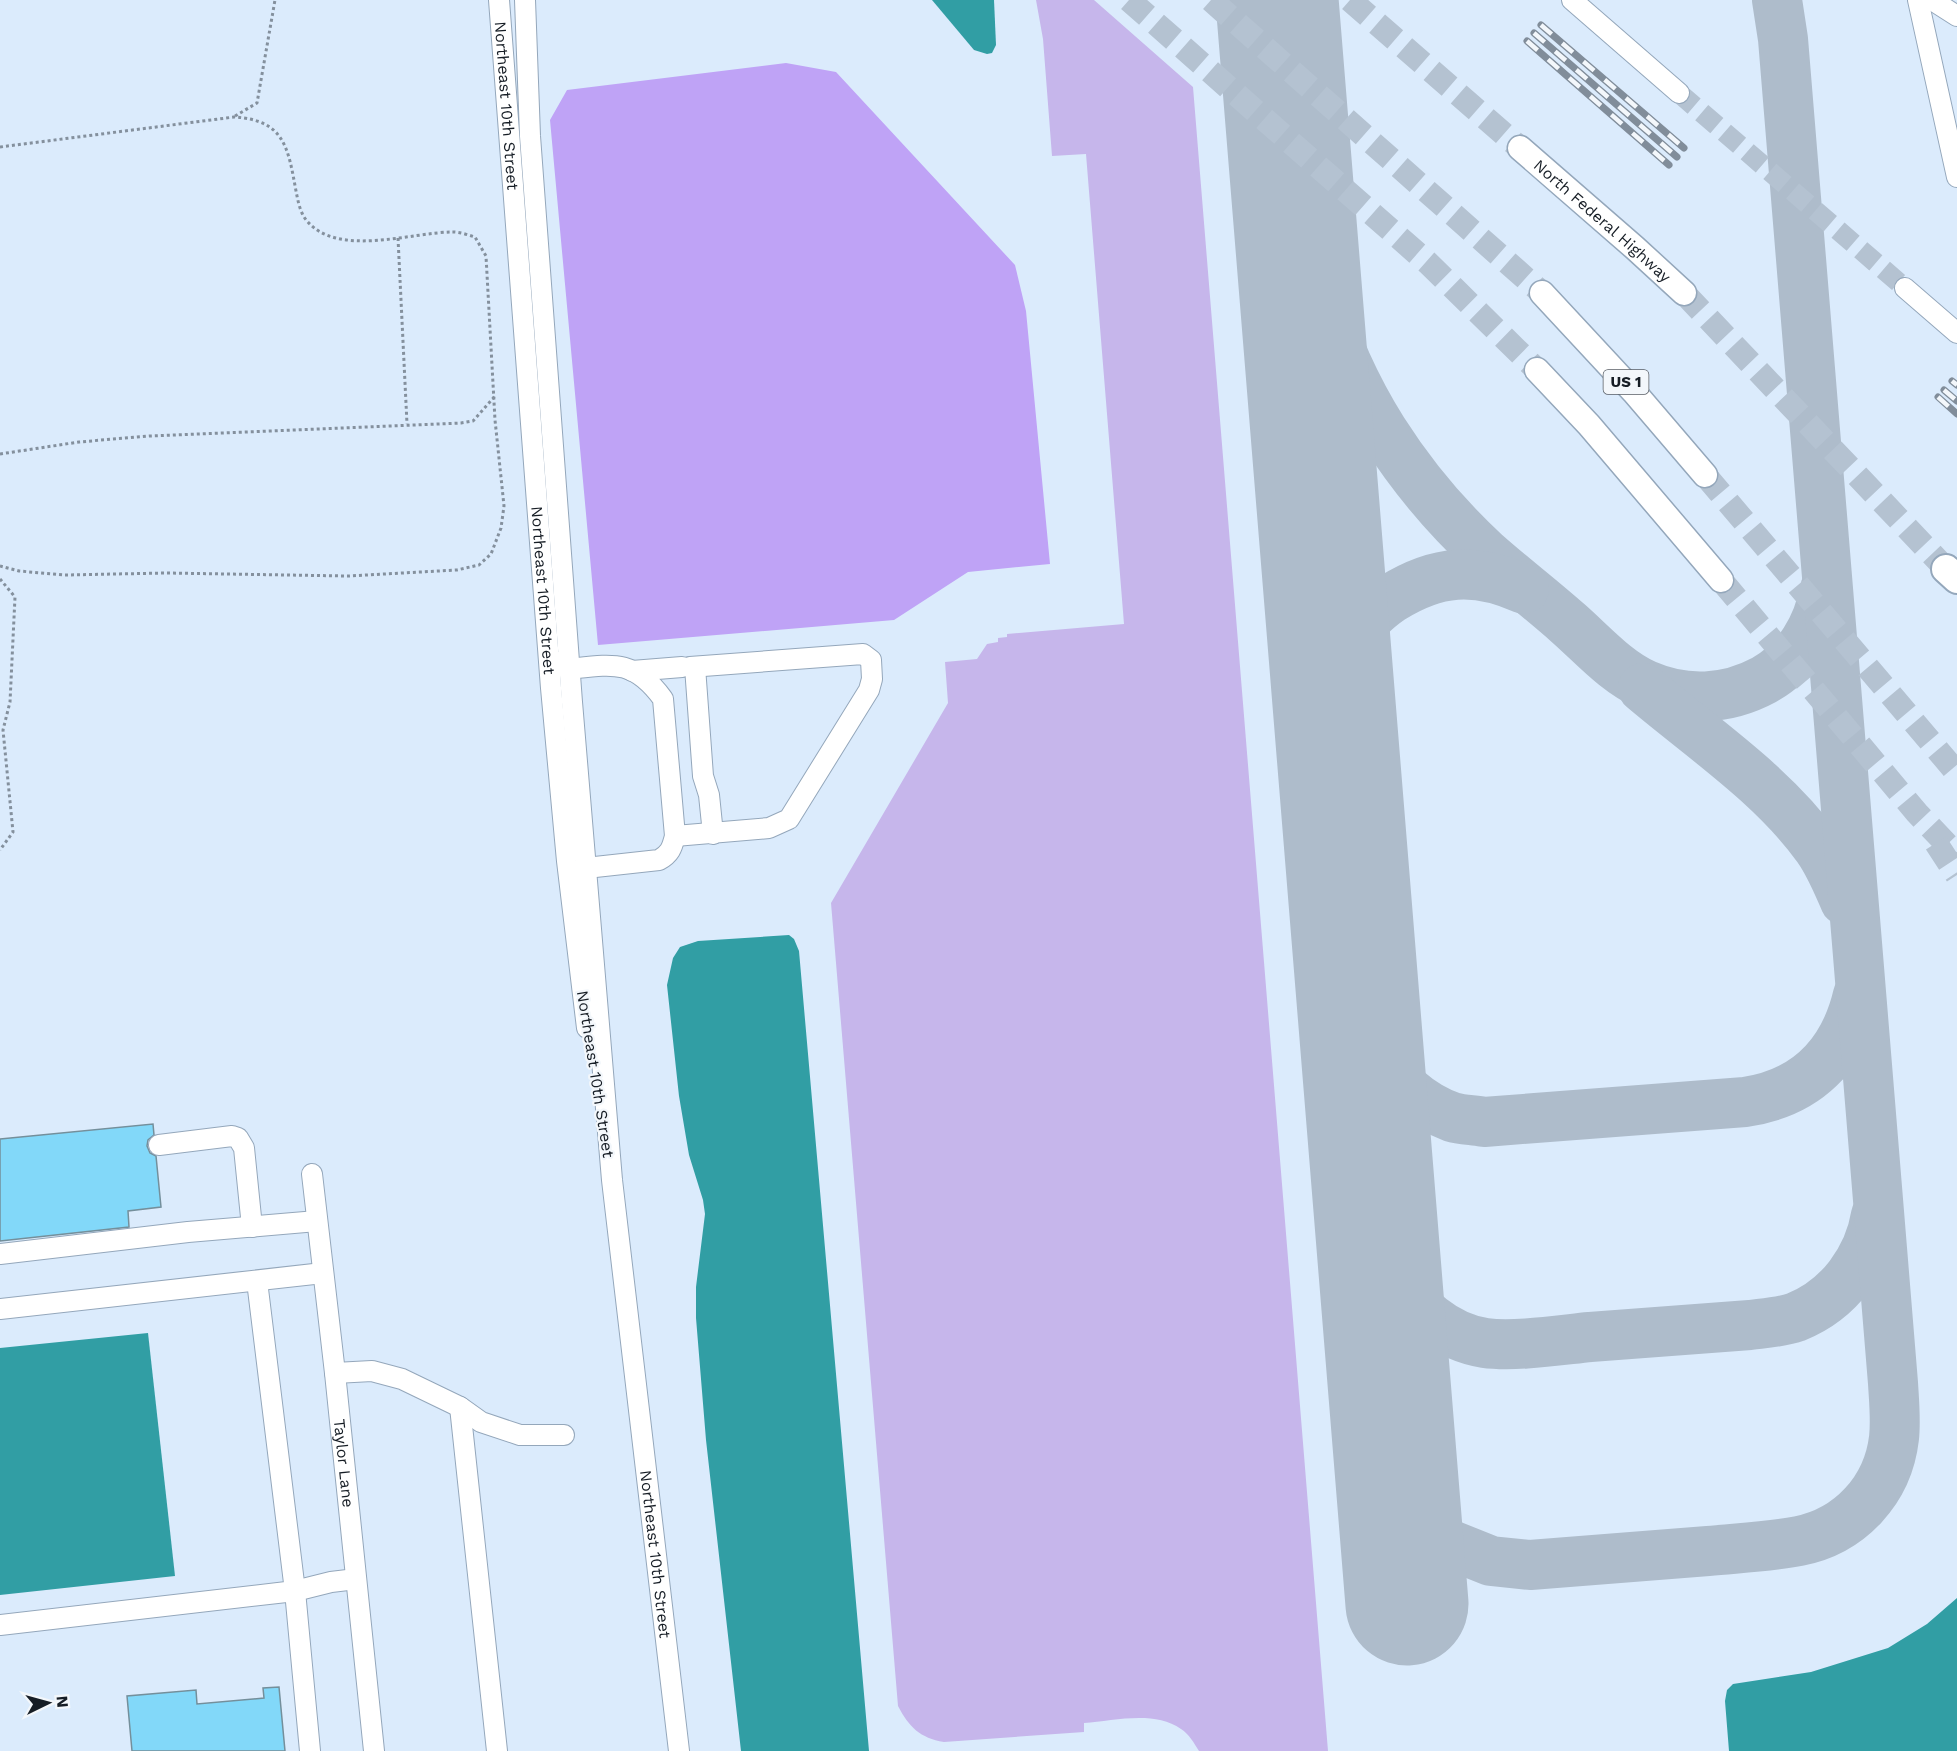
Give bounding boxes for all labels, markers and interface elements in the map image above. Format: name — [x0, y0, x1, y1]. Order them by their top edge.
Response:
street label: Northeast 10th Street — [491, 21, 522, 191]
street label: North Federal Highway — [1530, 156, 1675, 287]
road number: US 1 — [1604, 370, 1648, 394]
street label: Northeast 10th Street — [527, 505, 559, 676]
street label: Northeast 10th Street — [573, 989, 618, 1159]
street label: Taylor Lane — [330, 1418, 358, 1508]
street label: Northeast 10th Street — [636, 1469, 675, 1639]
north arrow — [18, 1673, 78, 1733]
text: N — [52, 1695, 72, 1708]

